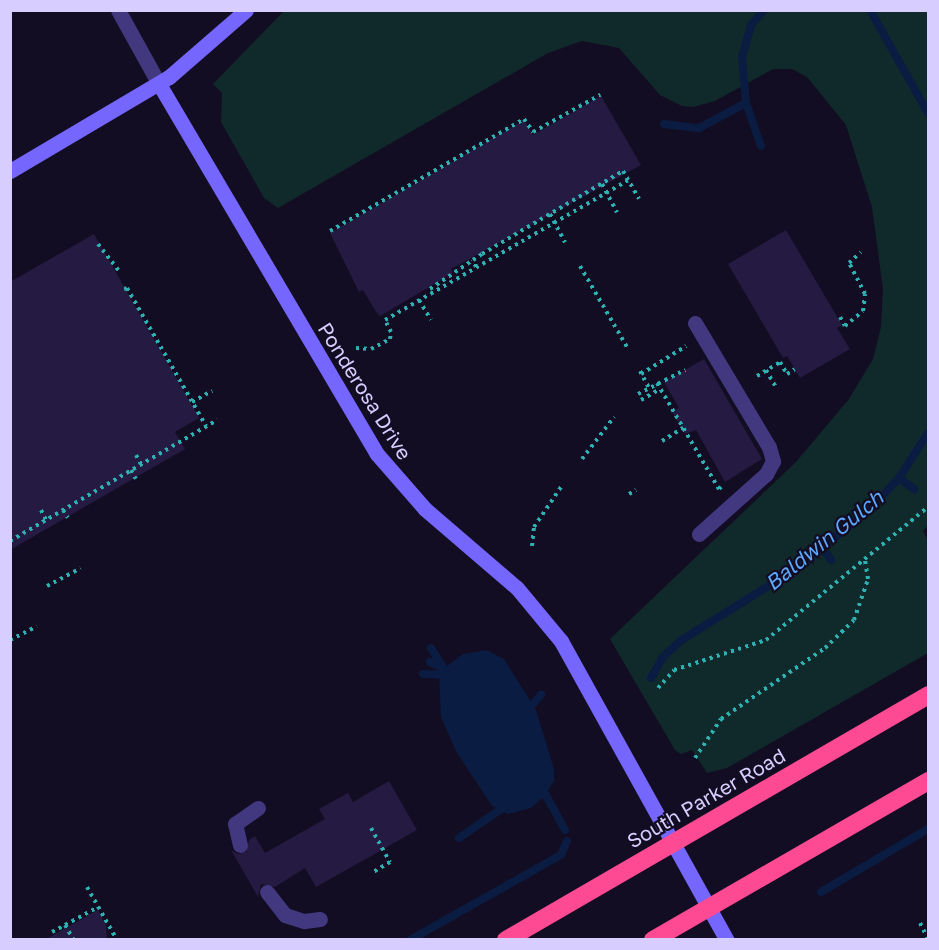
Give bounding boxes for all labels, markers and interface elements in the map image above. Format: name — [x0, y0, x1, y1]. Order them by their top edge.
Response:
street label: Ponderosa Drive — [313, 318, 417, 464]
water label: Baldwin Gulch — [760, 485, 888, 595]
street label: South Parker Road — [623, 743, 789, 853]

